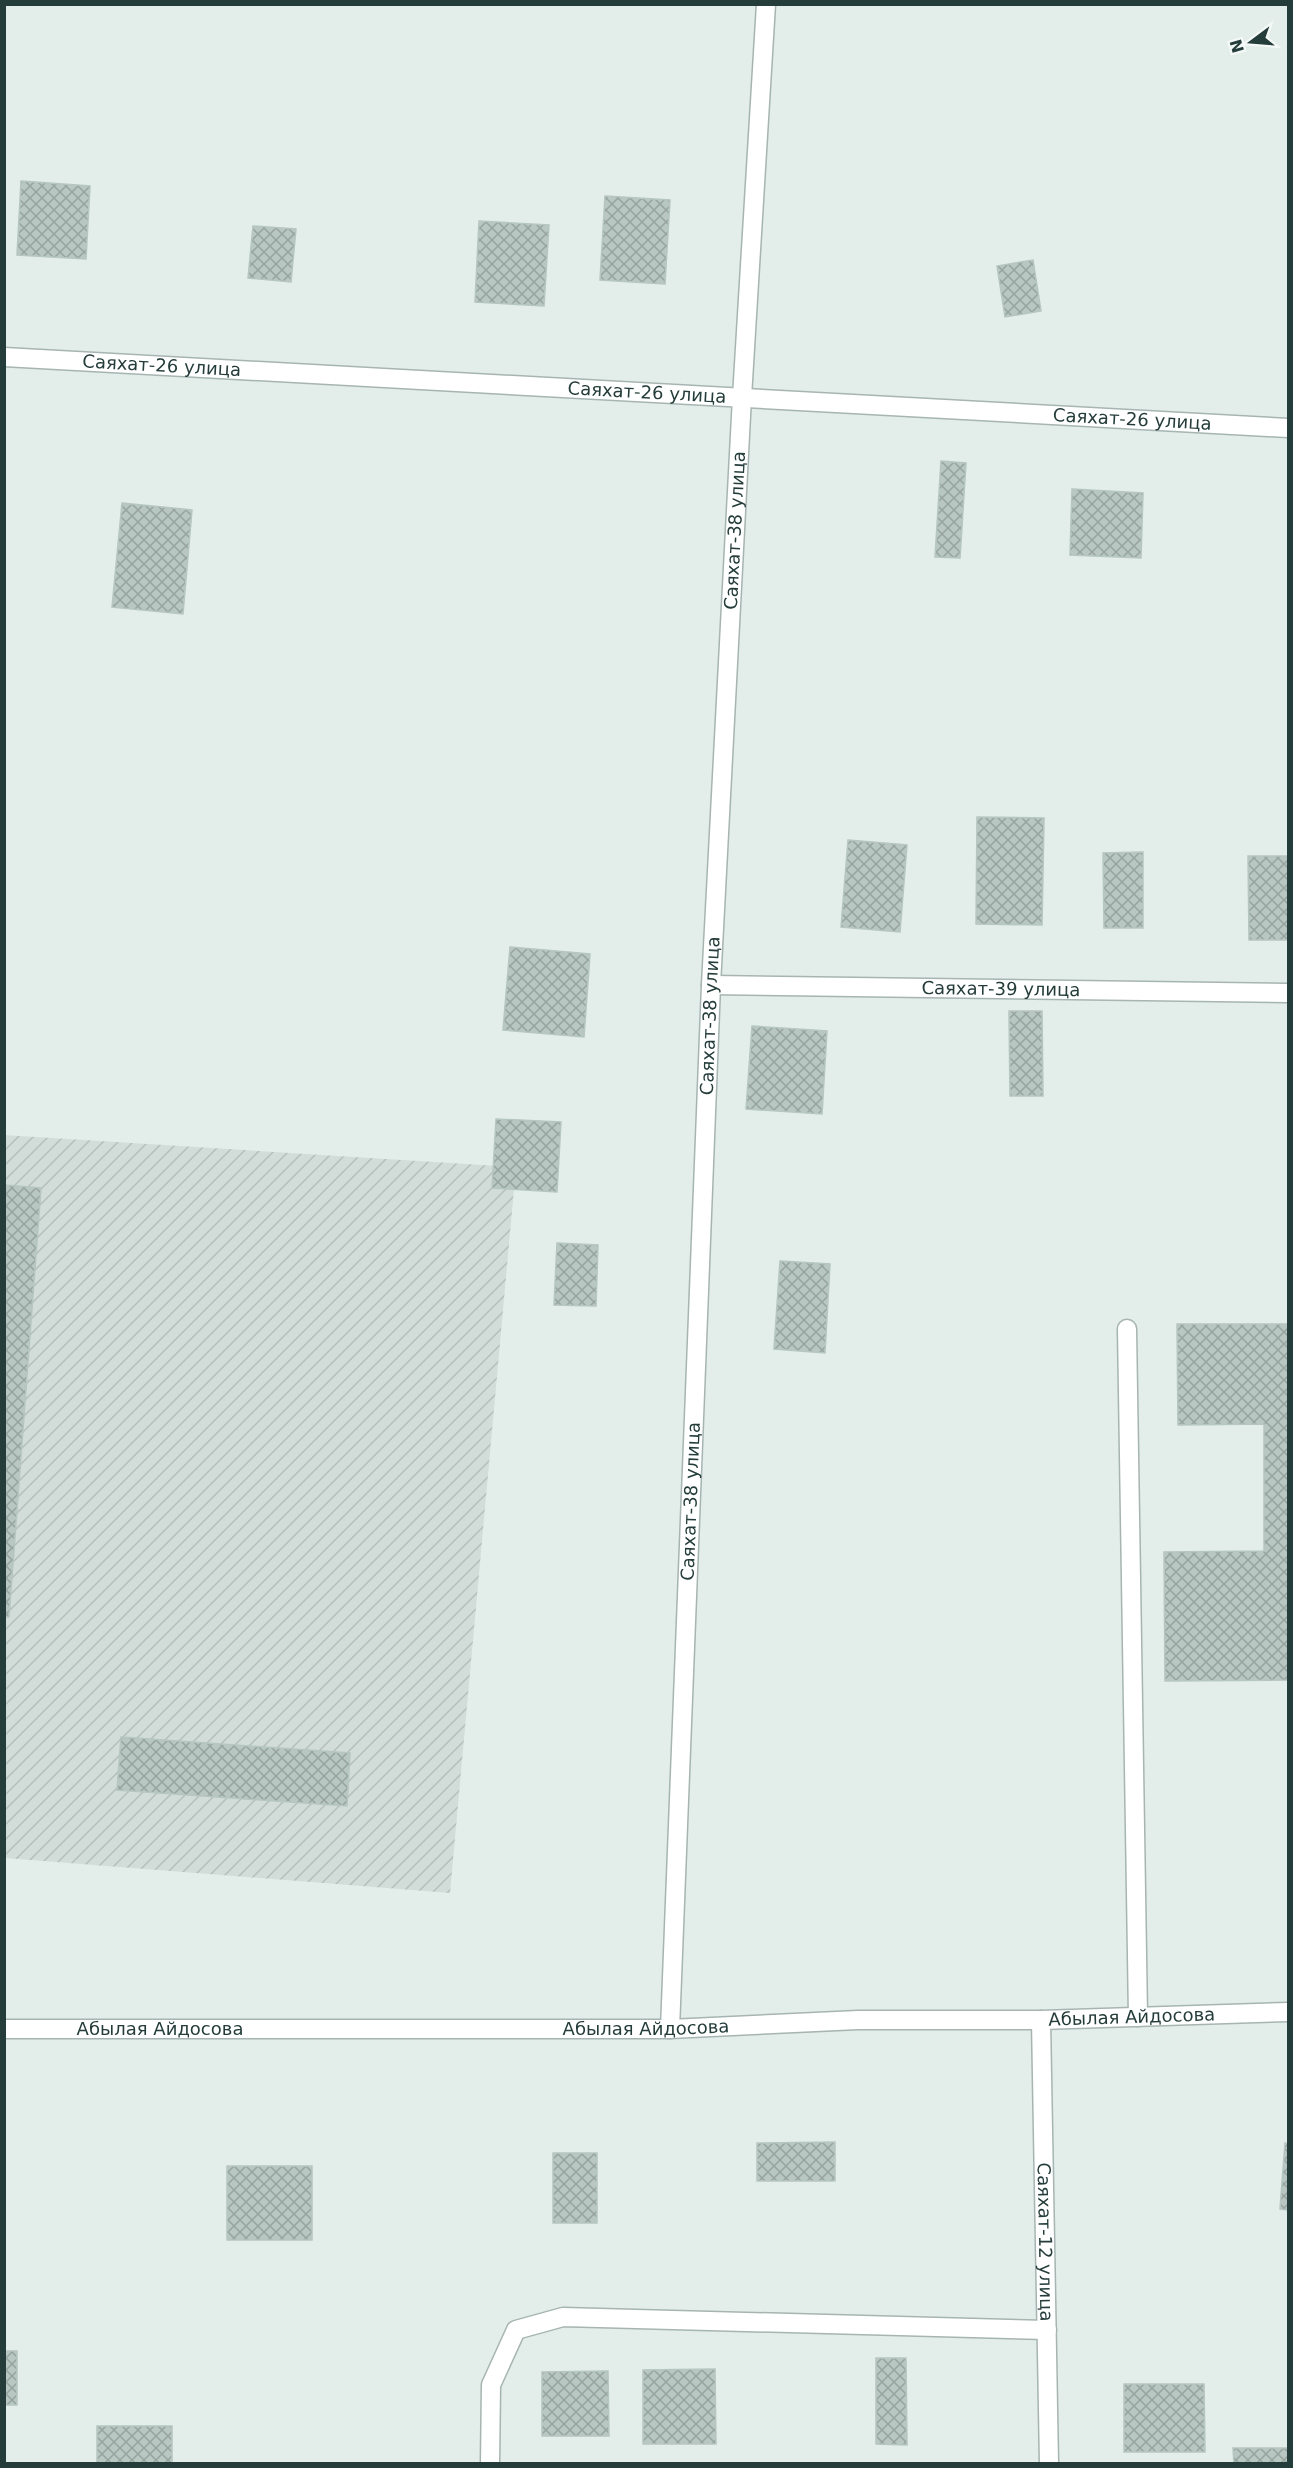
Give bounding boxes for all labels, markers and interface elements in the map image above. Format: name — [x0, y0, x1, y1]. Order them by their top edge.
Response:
north arrow — [1221, 12, 1281, 72]
text: N — [1226, 37, 1248, 55]
street label: Саяхат-26 улица — [82, 350, 242, 380]
street label: Саяхат-26 улица — [567, 377, 727, 407]
street label: Саяхат-26 улица — [1052, 404, 1212, 434]
street label: Саяхат-38 улица — [720, 450, 749, 610]
street label: Саяхат-38 улица — [696, 936, 724, 1096]
street label: Саяхат-39 улица — [921, 977, 1081, 1000]
street label: Саяхат-38 улица — [677, 1422, 704, 1581]
street label: Абылая Айдосова — [1048, 2003, 1215, 2030]
street label: Абылая Айдосова — [563, 2015, 730, 2039]
street label: Абылая Айдосова — [77, 2018, 243, 2039]
street label: Саяхат-12 улица — [1034, 2162, 1057, 2322]

